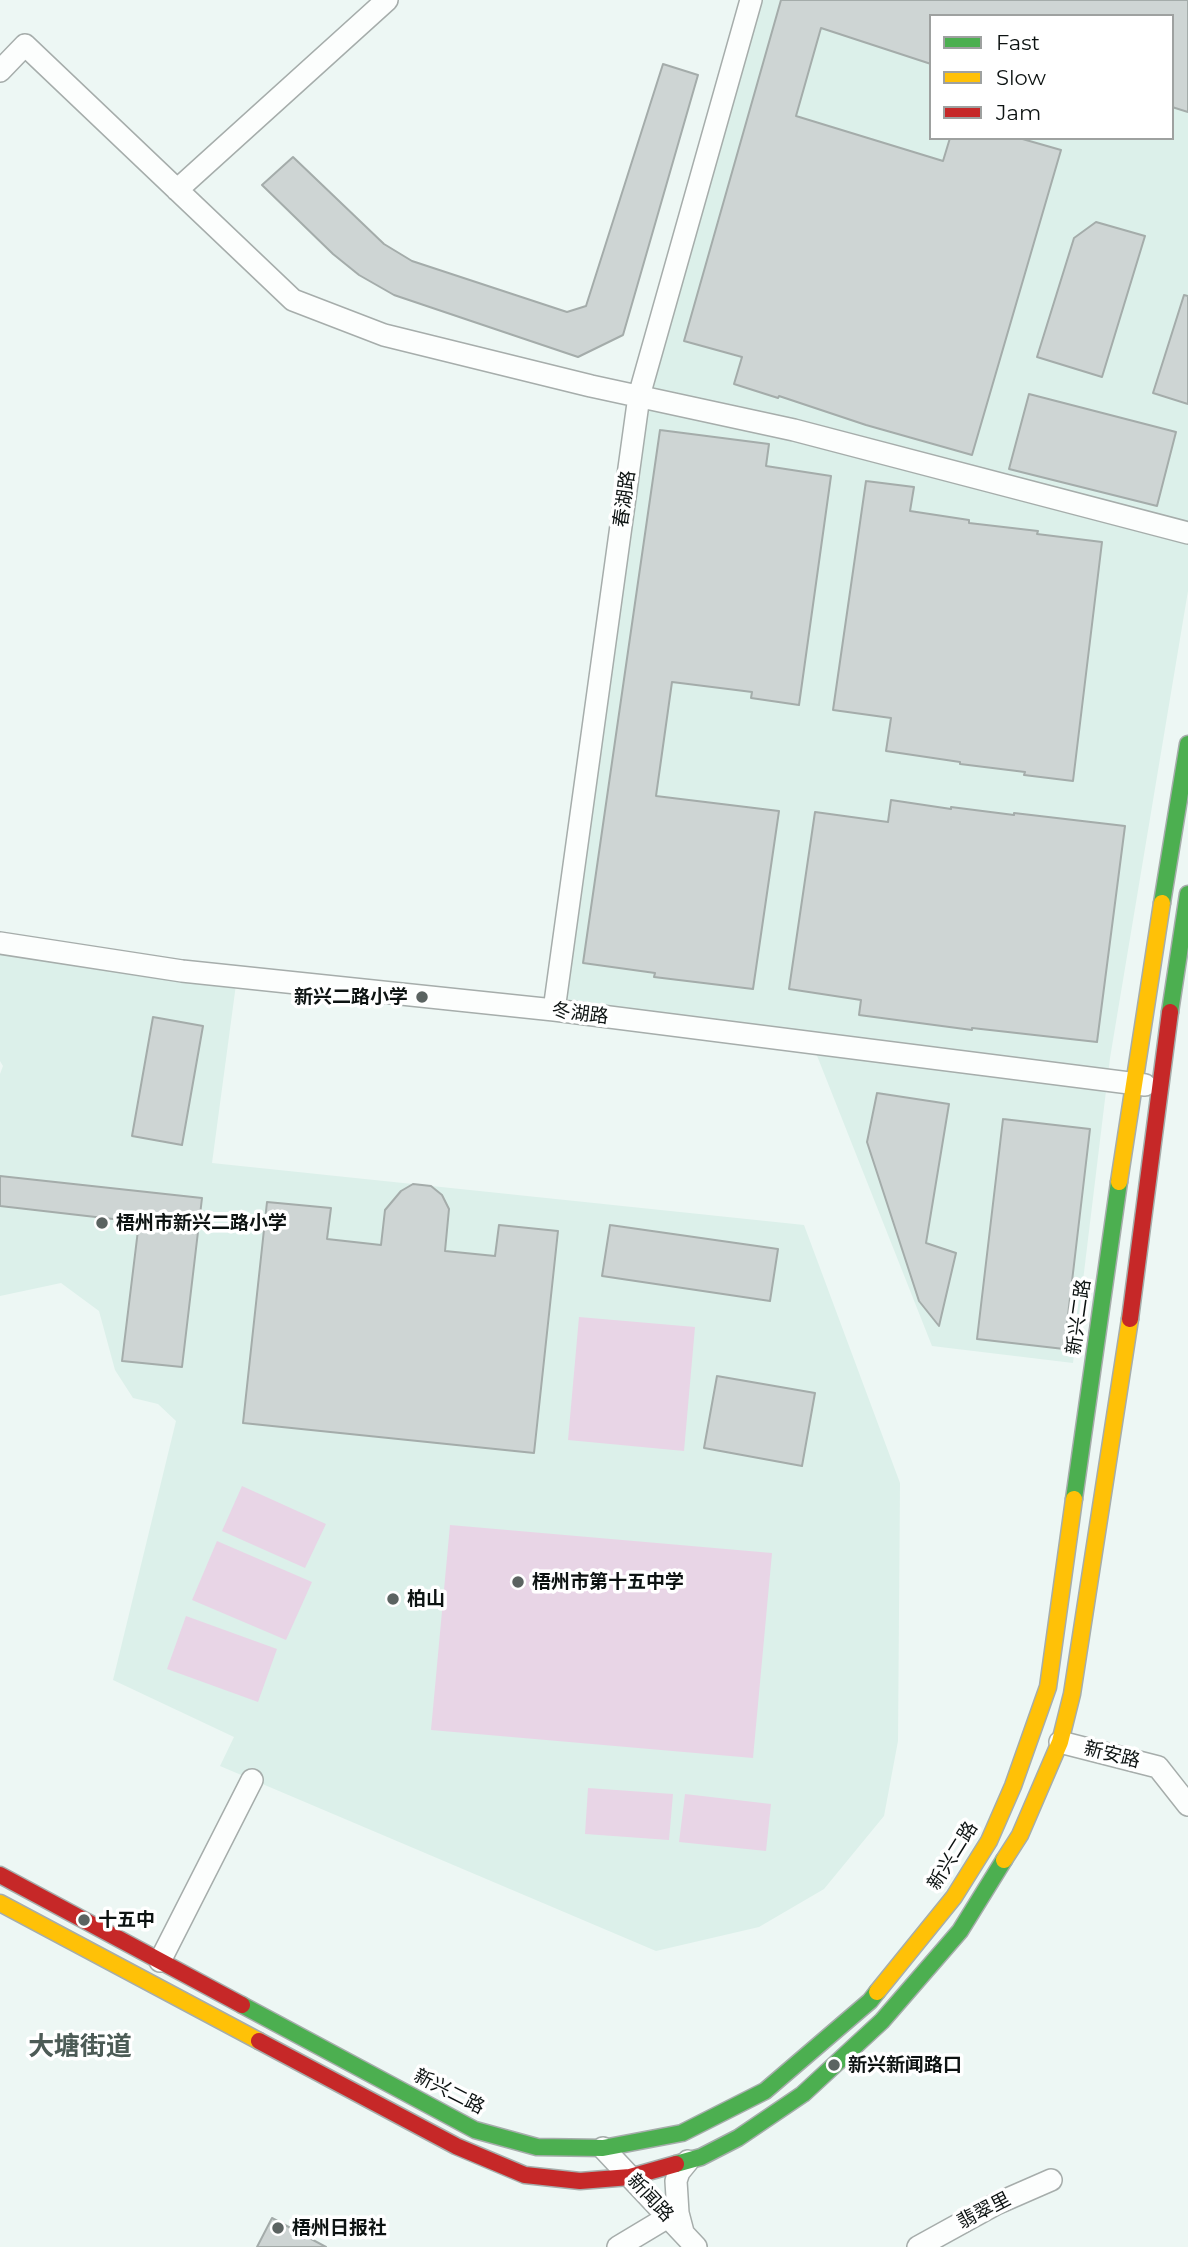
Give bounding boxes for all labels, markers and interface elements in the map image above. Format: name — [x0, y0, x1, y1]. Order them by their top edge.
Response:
legend — [929, 14, 1174, 140]
text: Fast — [996, 30, 1040, 55]
text: Slow — [996, 65, 1046, 90]
text: Jam — [996, 100, 1041, 125]
street label: 春湖路 — [610, 469, 640, 529]
place label: 新兴二路小学 — [294, 986, 408, 1008]
marker: 新兴二路小学 — [414, 989, 430, 1005]
street label: 冬湖路 — [550, 999, 610, 1029]
place label: 梧州市新兴二路小学 — [116, 1212, 287, 1234]
marker: 梧州市新兴二路小学 — [94, 1215, 110, 1231]
street label: 新兴二路 — [1062, 1278, 1096, 1356]
place label: 梧州市第十五中学 — [532, 1571, 684, 1593]
marker: 梧州市第十五中学 — [510, 1574, 526, 1590]
place label: 柏山 — [407, 1588, 445, 1610]
marker: 柏山 — [385, 1591, 401, 1607]
street label: 新安路 — [1082, 1737, 1142, 1773]
street label: 新兴二路 — [923, 1818, 983, 1894]
place label: 十五中 — [98, 1909, 155, 1931]
marker: 十五中 — [76, 1912, 92, 1928]
district label: 大塘街道 — [28, 2031, 132, 2063]
place label: 新兴新闻路口 — [848, 2054, 962, 2076]
marker: 新兴新闻路口 — [826, 2057, 842, 2073]
street label: 新兴二路 — [410, 2065, 488, 2119]
street label: 新闻路 — [622, 2169, 678, 2227]
street label: 翡翠里 — [953, 2188, 1015, 2234]
place label: 梧州日报社 — [292, 2217, 387, 2239]
marker: 梧州日报社 — [270, 2220, 286, 2236]

